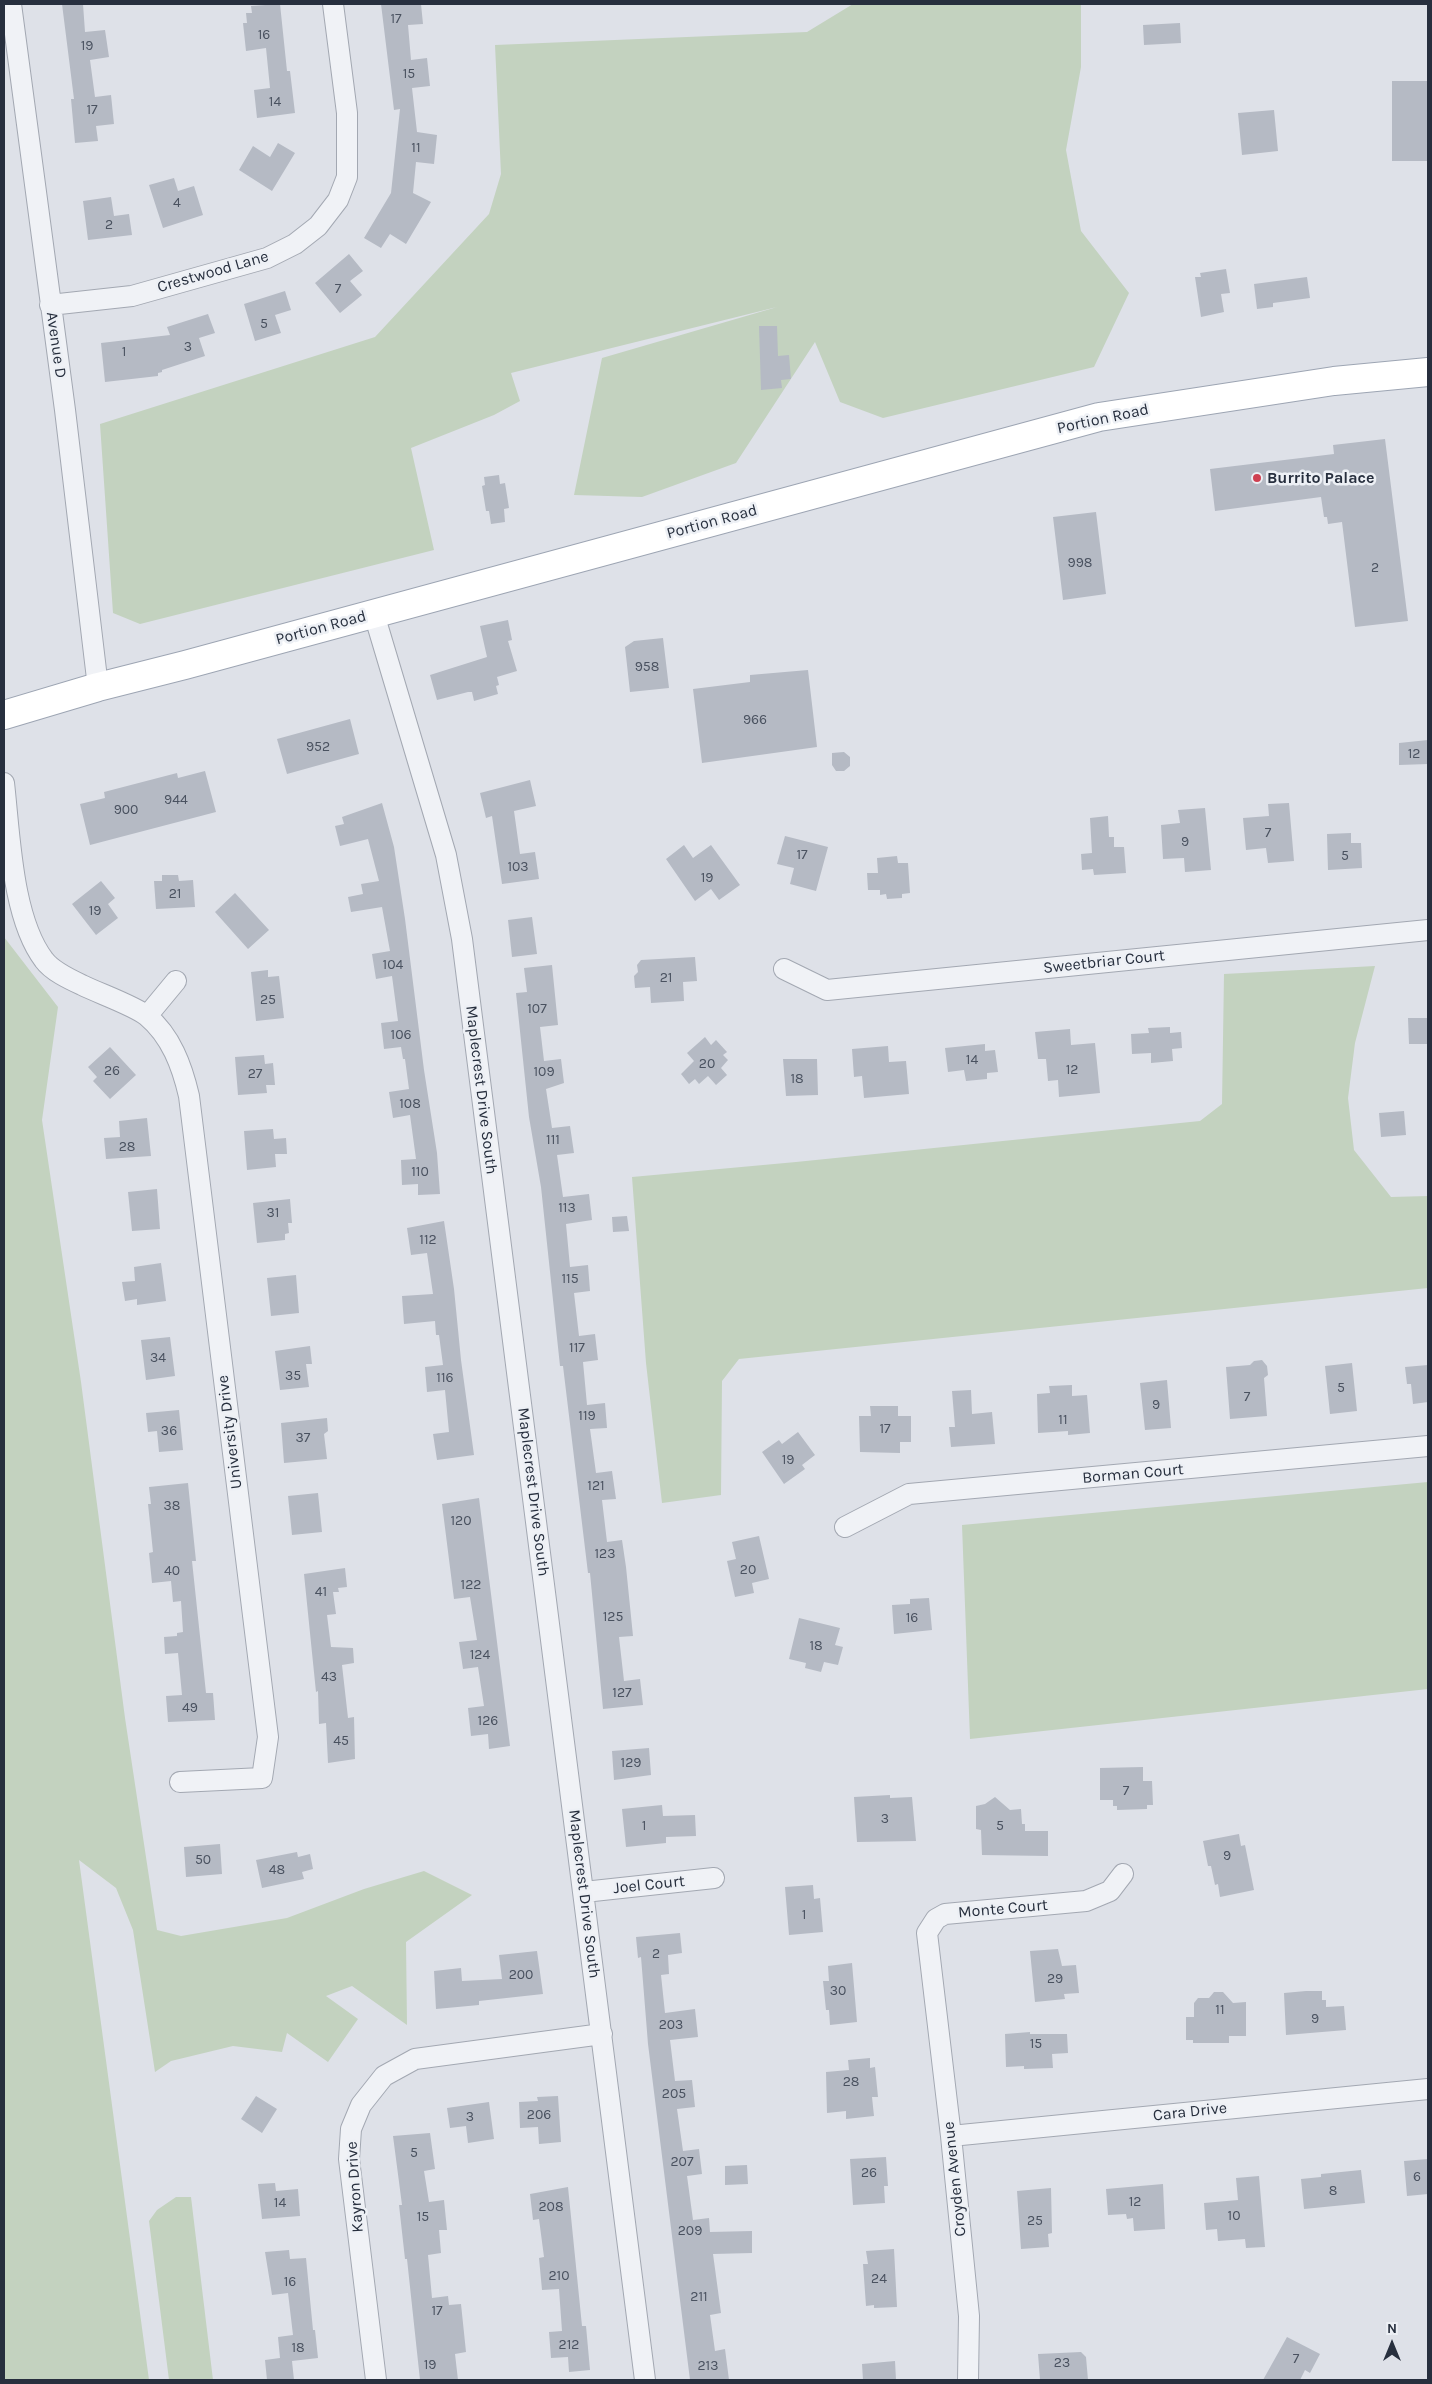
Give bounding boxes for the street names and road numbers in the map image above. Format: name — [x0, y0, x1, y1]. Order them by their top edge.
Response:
street label: Crestwood Lane — [155, 247, 271, 297]
street label: Avenue D — [42, 310, 70, 380]
street label: Portion Road — [1055, 400, 1151, 438]
street label: Portion Road — [665, 501, 759, 543]
street label: Portion Road — [274, 607, 368, 649]
street label: Sweetbriar Court — [1042, 946, 1166, 978]
street label: Maplecrest Drive South — [461, 1005, 501, 1175]
street label: University Drive — [213, 1374, 247, 1490]
street label: Maplecrest Drive South — [513, 1407, 553, 1577]
street label: Borman Court — [1081, 1460, 1185, 1488]
street label: Maplecrest Drive South — [564, 1809, 604, 1979]
street label: Joel Court — [612, 1872, 686, 1898]
street label: Monte Court — [957, 1896, 1049, 1922]
street label: Cara Drive — [1152, 2099, 1228, 2125]
street label: Croyden Avenue — [939, 2121, 971, 2237]
street label: Kayron Drive — [342, 2141, 368, 2233]

